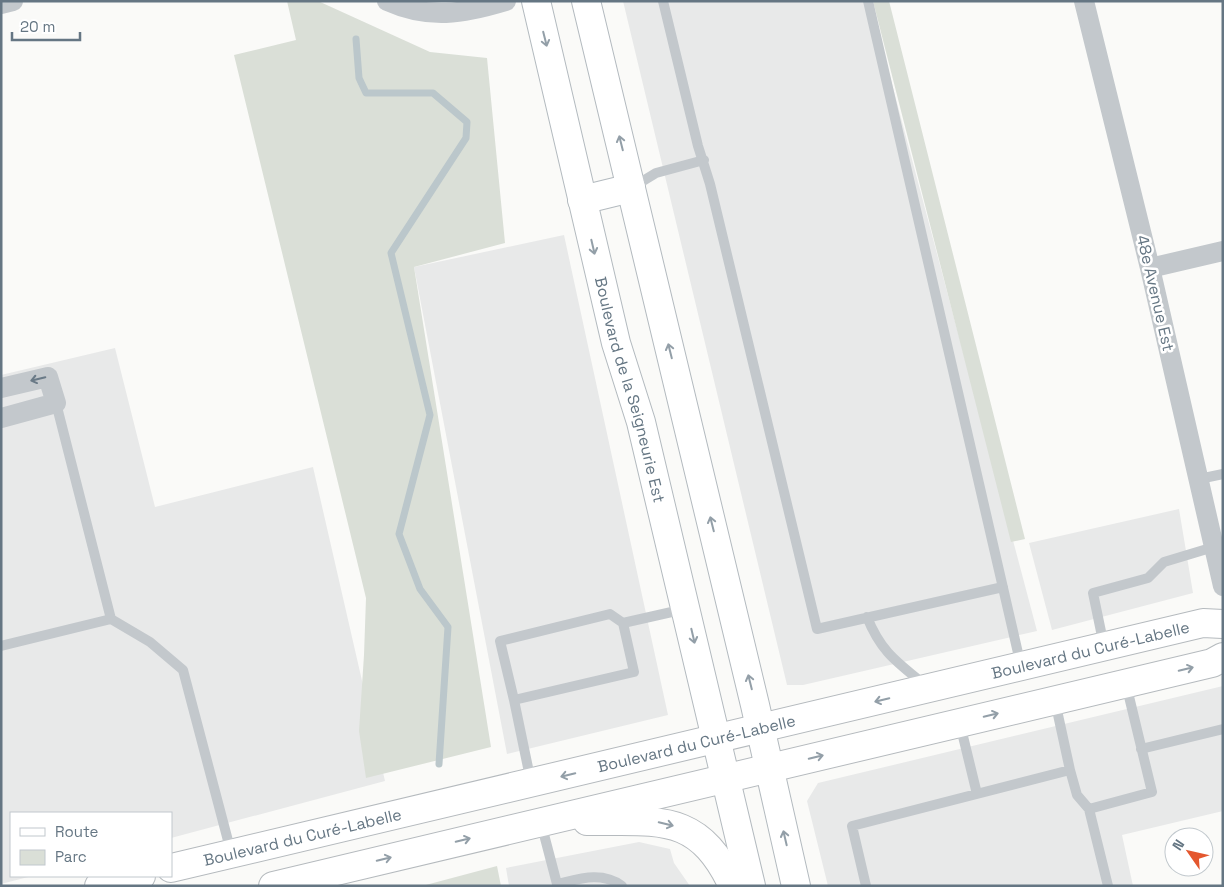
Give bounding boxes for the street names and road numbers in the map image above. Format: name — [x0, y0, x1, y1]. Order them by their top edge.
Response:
street label: 48e Avenue Est — [1132, 233, 1179, 353]
street label: Boulevard de la Seigneurie Est — [590, 275, 670, 505]
street label: Boulevard du Curé-Labelle — [989, 617, 1192, 684]
street label: Boulevard du Curé-Labelle — [595, 710, 798, 777]
street label: Boulevard du Curé-Labelle — [201, 804, 404, 871]

